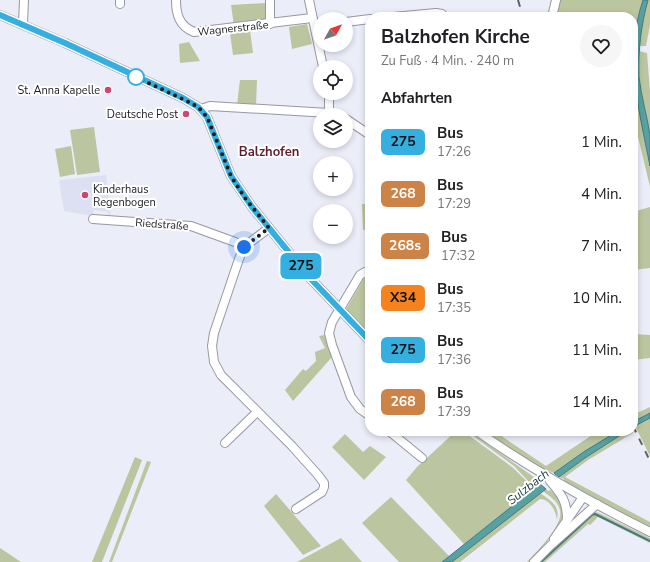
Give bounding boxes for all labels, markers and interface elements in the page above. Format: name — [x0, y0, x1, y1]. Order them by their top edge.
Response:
north arrow — [313, 12, 353, 52]
map controls — [313, 12, 353, 244]
street label: Wagnerstraße — [197, 17, 269, 40]
text: Balzhofen Kirche — [381, 24, 530, 50]
button: heart — [580, 25, 622, 67]
text: Zu Fuß · 4 Min. · 240 m — [381, 52, 514, 70]
button: locate — [313, 60, 353, 100]
unlabelled marker — [127, 68, 145, 86]
place label: St. Anna Kapelle — [17, 83, 100, 98]
marker: St. Anna Kapelle — [103, 85, 113, 95]
text: Abfahrten — [381, 88, 452, 108]
place label: Deutsche Post — [107, 107, 178, 122]
button: layers — [313, 108, 353, 148]
marker: Deutsche Post — [181, 109, 191, 119]
text: Bus — [437, 123, 463, 143]
text: 275 — [390, 132, 416, 151]
text: 1 Min. — [581, 132, 622, 152]
district label: Balzhofen — [239, 143, 299, 161]
text: 17:26 — [437, 143, 471, 161]
button: + — [313, 156, 353, 196]
text: Bus — [437, 175, 463, 195]
place label: Kinderhaus Regenbogen — [93, 182, 156, 210]
text: 268 — [390, 184, 416, 203]
text: 4 Min. — [581, 184, 622, 204]
marker: Kinderhaus Regenbogen — [80, 190, 90, 200]
text: 17:29 — [437, 195, 471, 213]
button: − — [313, 204, 353, 244]
street label: Riedstraße — [135, 215, 189, 234]
text: Bus — [441, 227, 467, 247]
text: 268s — [389, 236, 421, 255]
text: 7 Min. — [581, 236, 622, 256]
your location — [234, 237, 254, 257]
text: 17:32 — [441, 247, 475, 265]
line badge: 275 — [278, 253, 324, 279]
text: 275 — [288, 256, 314, 275]
text: Bus — [437, 279, 463, 299]
text: X34 — [390, 288, 416, 307]
text: 10 Min. — [572, 288, 622, 308]
text: 17:35 — [437, 299, 471, 317]
text: Bus — [437, 331, 463, 351]
text: 275 — [390, 340, 416, 359]
text: 11 Min. — [572, 340, 622, 360]
text: 17:36 — [437, 351, 471, 369]
text: Bus — [437, 383, 463, 403]
text: 268 — [390, 392, 416, 411]
text: 14 Min. — [572, 392, 622, 412]
text: 17:39 — [437, 403, 471, 421]
water label: Sulzbach — [504, 466, 552, 508]

